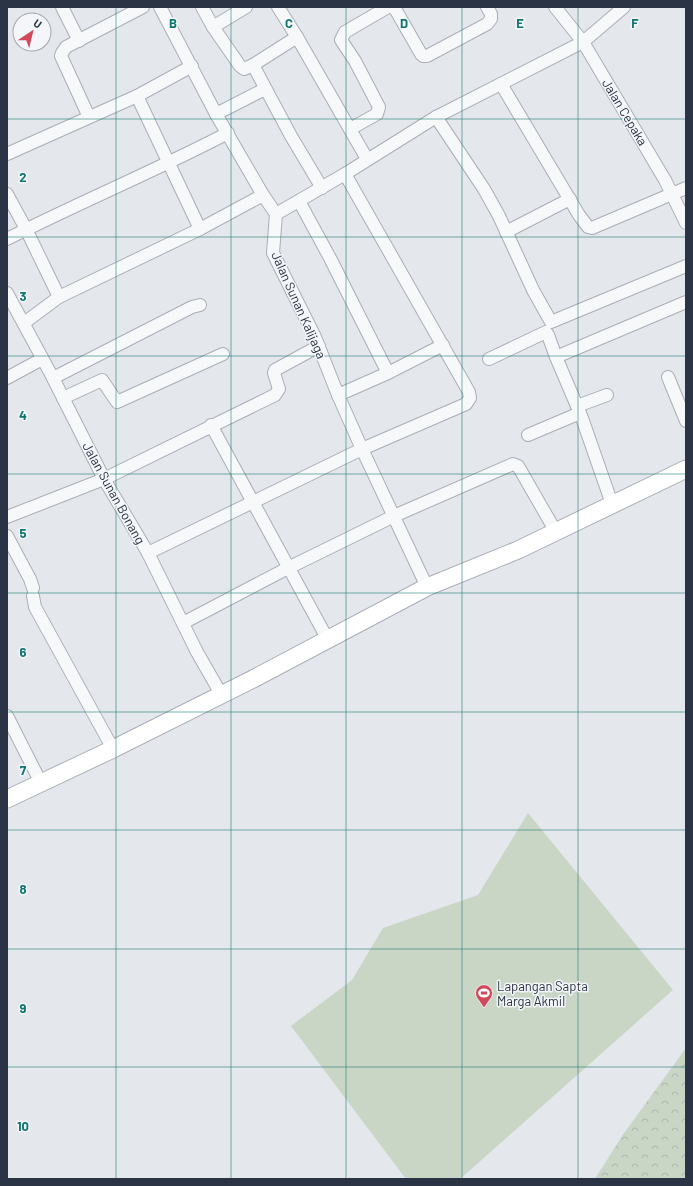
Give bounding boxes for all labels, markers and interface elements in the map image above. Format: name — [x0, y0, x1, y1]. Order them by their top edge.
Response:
north arrow — [12, 12, 52, 52]
text: B — [169, 15, 177, 31]
text: C — [285, 15, 293, 31]
text: D — [400, 15, 408, 31]
text: E — [516, 15, 524, 31]
text: F — [631, 15, 639, 31]
text: U — [31, 16, 45, 31]
street label: Jalan Cepaka — [599, 76, 651, 148]
text: 2 — [19, 169, 27, 185]
street label: Jalan Sunan Kalijaga — [268, 249, 330, 361]
text: 3 — [19, 288, 27, 304]
text: 4 — [19, 407, 27, 423]
street label: Jalan Sunan Bonang — [79, 439, 149, 547]
text: 5 — [19, 525, 27, 541]
text: 6 — [20, 644, 27, 660]
text: 7 — [20, 762, 27, 778]
text: 8 — [19, 881, 27, 897]
place label: Lapangan Sapta Marga Akmil — [497, 978, 588, 1009]
sports icon: Lapangan Sapta Marga Akmil — [474, 983, 494, 1008]
text: 9 — [20, 1000, 27, 1016]
text: 10 — [17, 1118, 29, 1134]

